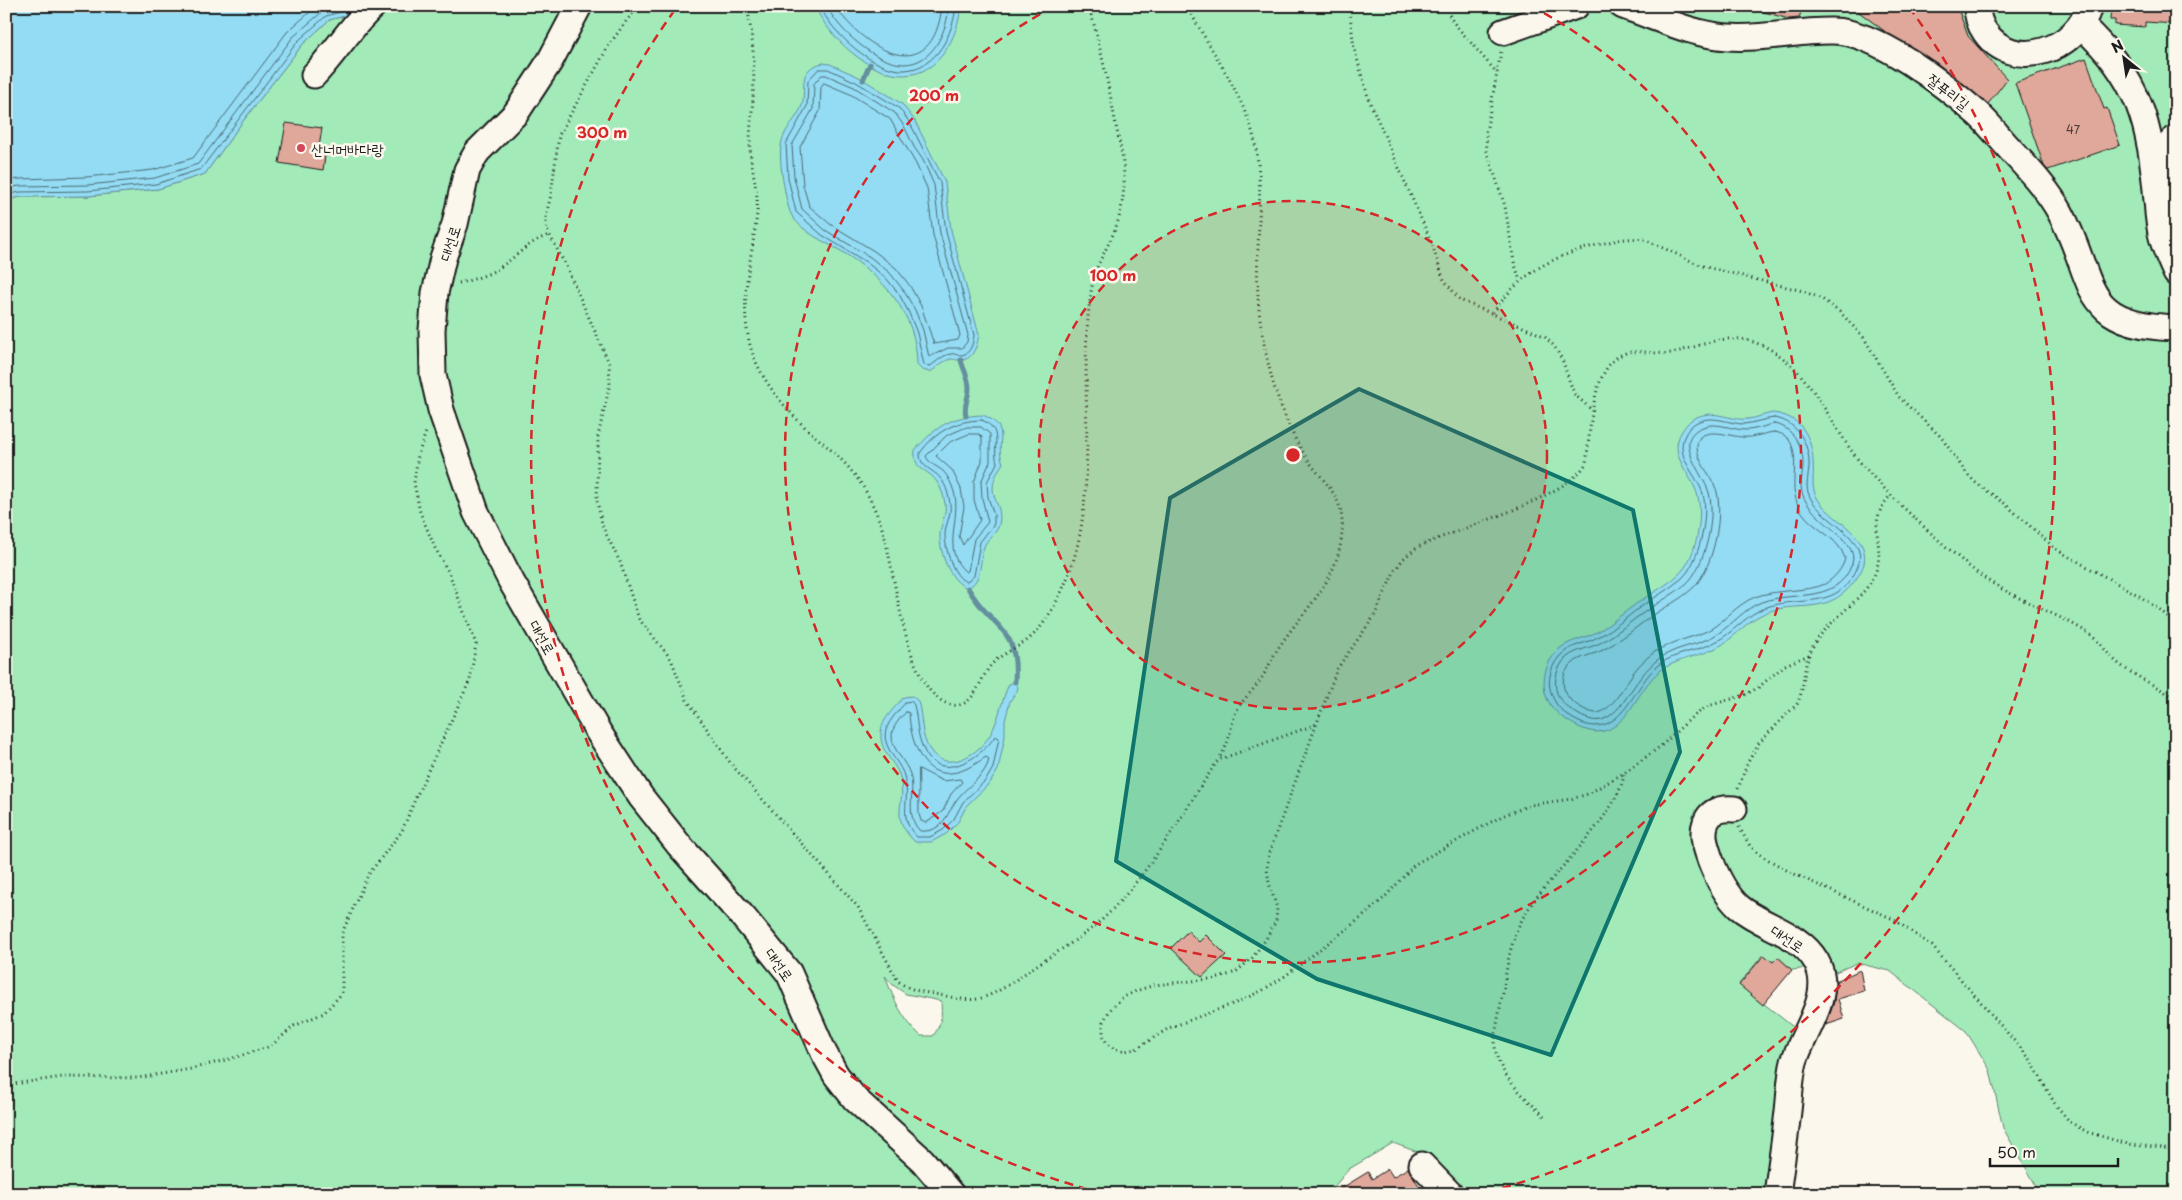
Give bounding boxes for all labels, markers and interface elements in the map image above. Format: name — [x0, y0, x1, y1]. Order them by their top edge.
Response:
north arrow — [2100, 32, 2150, 82]
text: N — [2107, 34, 2127, 58]
street label: 잘푸리길 — [1923, 67, 1975, 115]
text: 200 m — [909, 83, 959, 106]
text: 300 m — [577, 120, 627, 143]
house number: 47 — [2066, 120, 2081, 138]
place label: 산너머바다랑 — [311, 137, 384, 160]
marker: 산너머바다랑 — [295, 142, 307, 154]
street label: 대선로 — [432, 222, 466, 264]
text: 100 m — [1090, 263, 1136, 286]
centre of rings — [1284, 446, 1302, 464]
street label: 대선로 — [524, 616, 562, 658]
street label: 대선로 — [1767, 918, 1809, 958]
street label: 대선로 — [760, 943, 800, 985]
scale bar — [1990, 1135, 2117, 1167]
text: 50 m — [1997, 1140, 2036, 1163]

